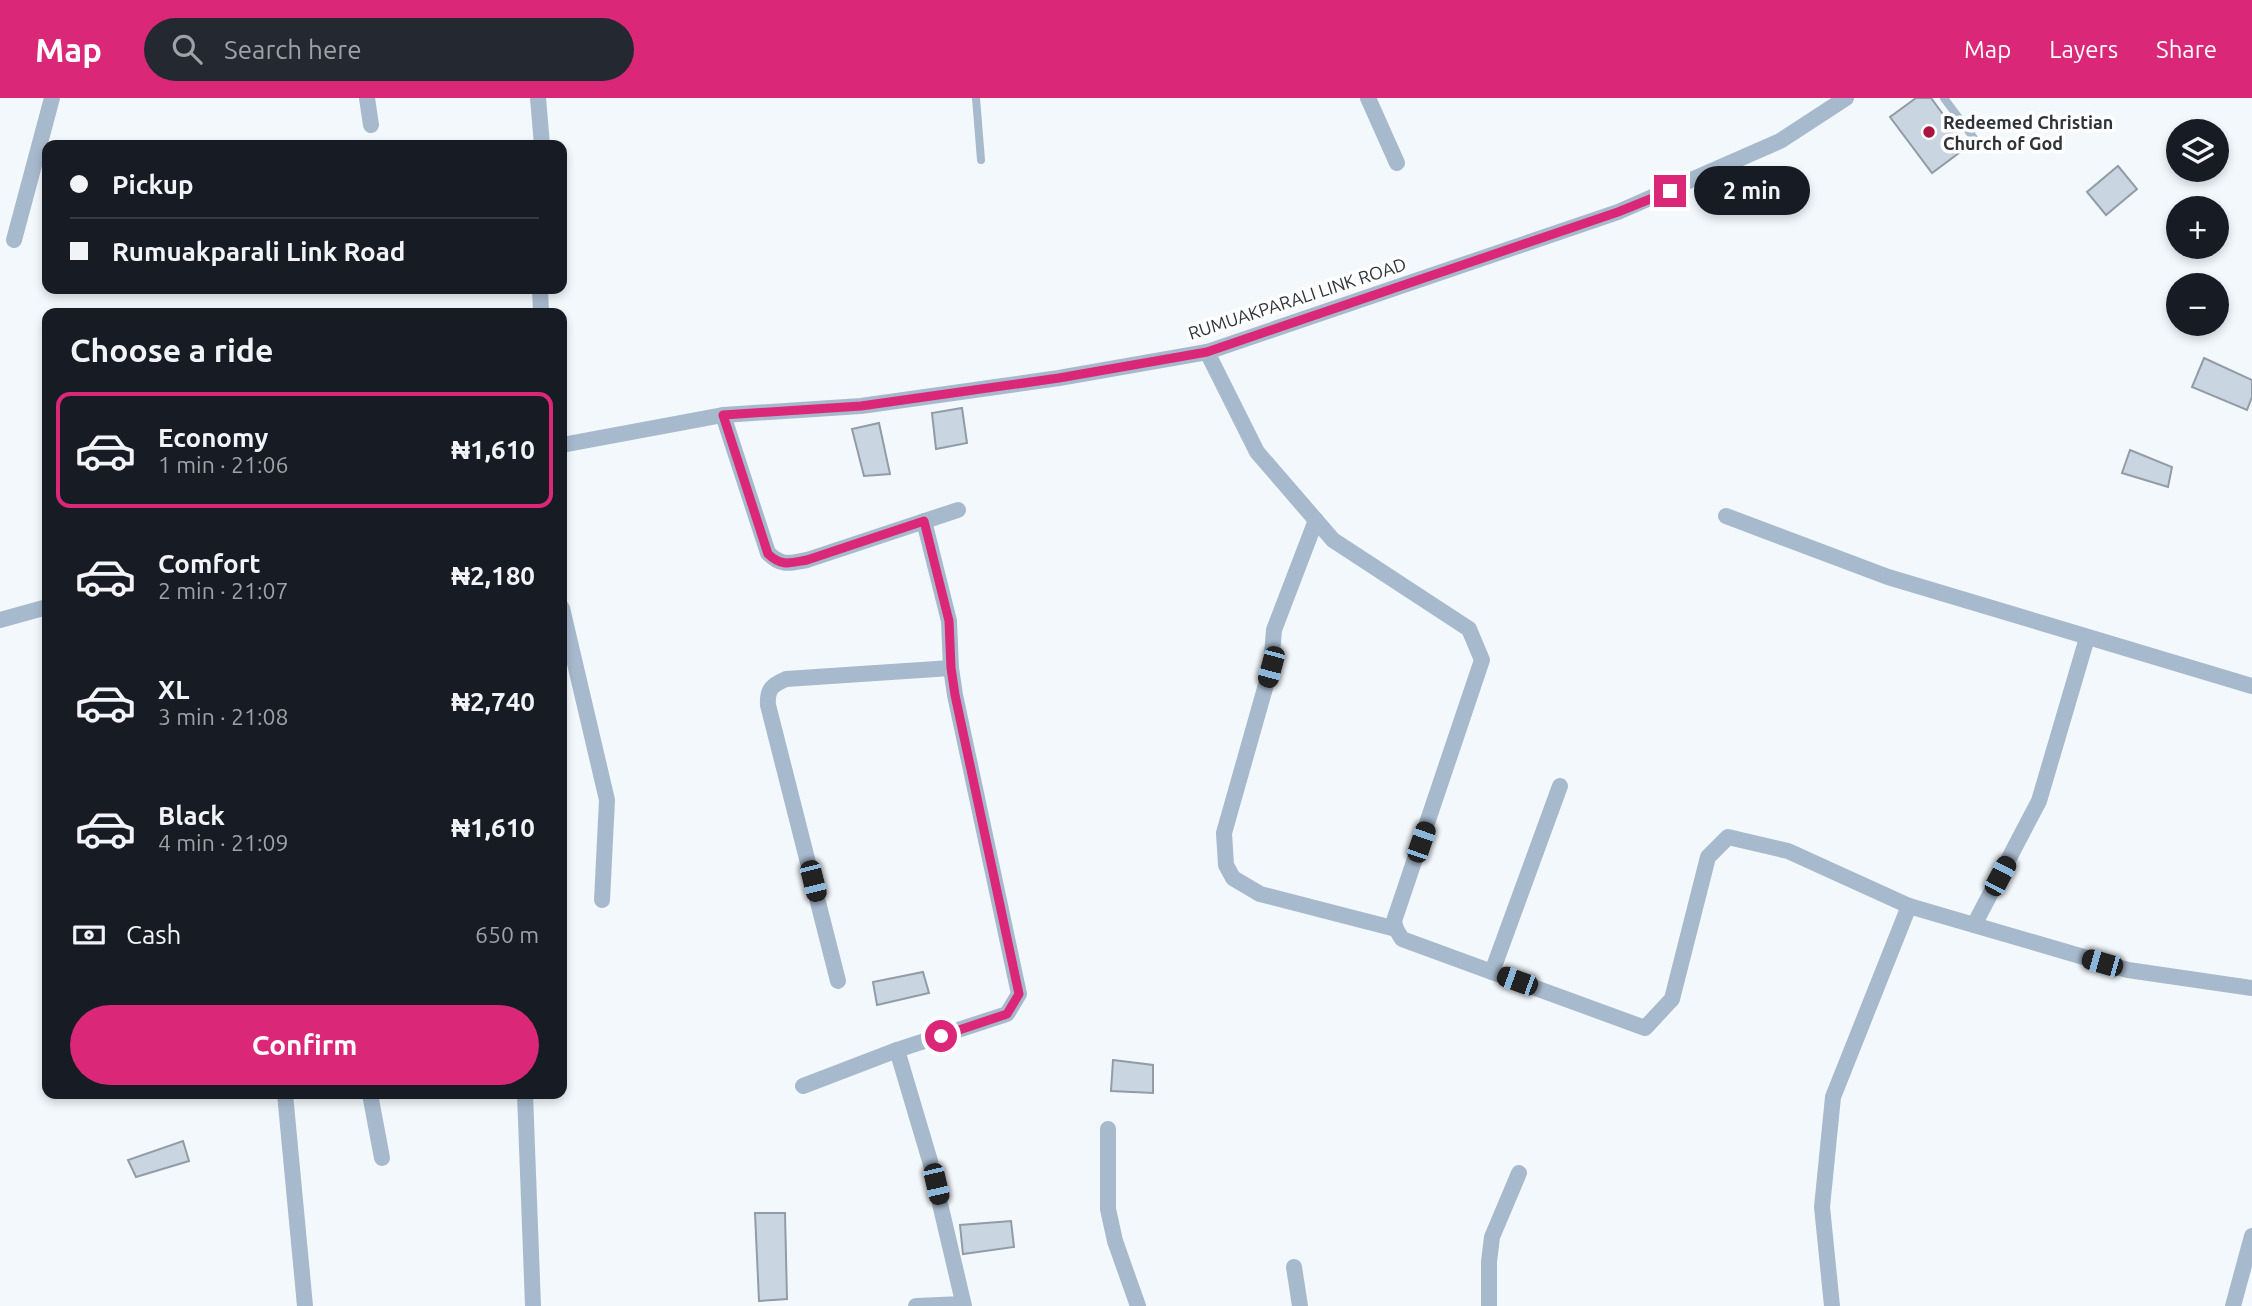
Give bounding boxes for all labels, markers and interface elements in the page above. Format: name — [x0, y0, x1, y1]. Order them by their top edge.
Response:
search box — [144, 18, 634, 81]
icon: search — [168, 30, 206, 68]
text: Map — [35, 31, 102, 68]
text: Search here — [224, 35, 362, 64]
text: Map — [1964, 36, 2011, 63]
text: Layers — [2049, 36, 2118, 63]
text: Share — [2156, 36, 2217, 63]
place label: Redeemed Christian Church of God — [1943, 112, 2113, 153]
map controls — [2166, 119, 2229, 336]
button: layers — [2166, 119, 2229, 182]
marker: Redeemed Christian Church of God — [1921, 124, 1937, 140]
callout: 2 min — [1694, 166, 1810, 216]
text: Pickup — [112, 170, 194, 199]
route end — [1654, 175, 1686, 207]
text: 2 min — [1723, 178, 1781, 203]
button: + — [2166, 196, 2229, 259]
text: Rumuakparali Link Road — [112, 237, 405, 266]
street label: RUMUAKPARALI LINK ROAD — [1185, 253, 1409, 343]
button: − — [2166, 273, 2229, 336]
text: Choose a ride — [70, 332, 273, 368]
icon: car — [74, 419, 137, 482]
text: Economy — [158, 423, 268, 452]
text: ₦1,610 — [451, 435, 535, 464]
text: 1 min · 21:06 — [158, 452, 289, 477]
icon: car — [74, 545, 137, 608]
text: Comfort — [158, 549, 261, 578]
text: ₦2,180 — [451, 561, 535, 590]
text: 2 min · 21:07 — [158, 578, 289, 603]
car — [1256, 644, 1287, 690]
icon: car — [74, 671, 137, 734]
text: XL — [158, 675, 189, 704]
text: ₦2,740 — [451, 687, 535, 716]
text: 3 min · 21:08 — [158, 704, 289, 729]
icon: car — [74, 797, 137, 860]
text: Black — [158, 801, 225, 830]
text: ₦1,610 — [451, 813, 535, 842]
car — [1405, 819, 1438, 865]
text: 4 min · 21:09 — [158, 830, 289, 855]
car — [1981, 853, 2020, 899]
car — [798, 858, 829, 904]
icon: cash — [70, 916, 108, 954]
text: Cash — [126, 920, 181, 949]
text: 650 m — [475, 922, 539, 947]
car — [2079, 947, 2126, 979]
car — [1494, 964, 1541, 998]
button: Confirm — [70, 1005, 539, 1085]
route start — [925, 1020, 957, 1052]
car — [922, 1161, 951, 1207]

